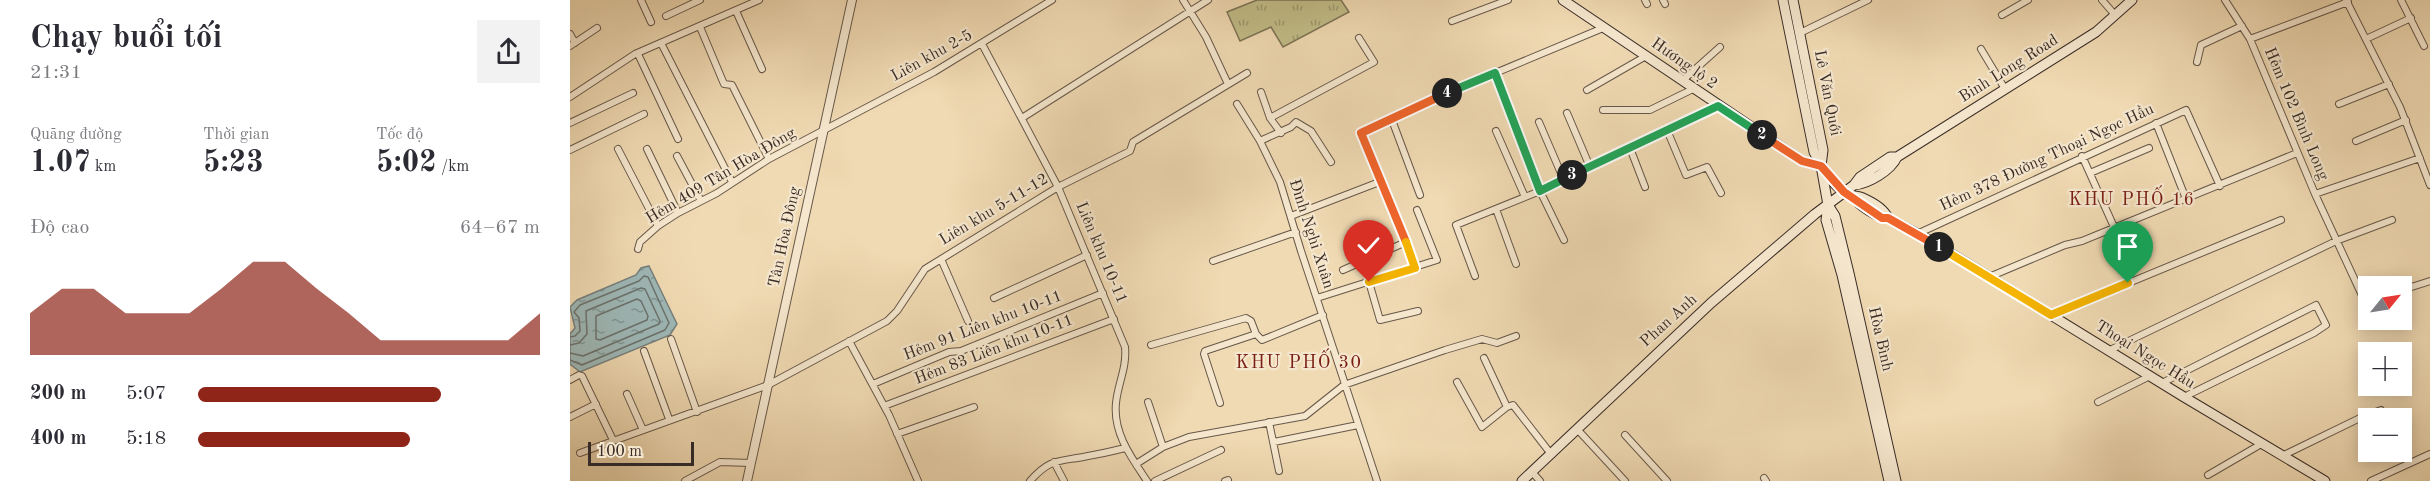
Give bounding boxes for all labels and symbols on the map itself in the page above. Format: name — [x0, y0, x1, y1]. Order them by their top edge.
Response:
street label: Liên khu 2-5 — [889, 27, 975, 85]
street label: Binh Long Road — [1957, 32, 2061, 106]
street label: Hương lộ 2 — [1648, 35, 1720, 93]
street label: Hẻm 102 Bình Long — [2261, 45, 2331, 183]
street label: Lê Văn Quới — [1811, 49, 1843, 137]
pin: 4 — [1432, 78, 1462, 108]
street label: Hẻm 378 Đường Thoại Ngọc Hầu — [1936, 98, 2157, 215]
pin: 2 — [1747, 120, 1777, 150]
street label: Hẻm 409 Tân Hòa Đông — [643, 125, 799, 227]
pin: 3 — [1557, 160, 1587, 190]
street label: Liên khu 5-11-12 — [937, 171, 1051, 249]
street label: Đình Nghi Xuân — [1286, 177, 1336, 291]
street label: Tân Hòa Đông — [767, 185, 804, 289]
district label: KHU PHỐ 16 — [2069, 185, 2195, 209]
street label: Liên khu 10-11 — [1072, 200, 1130, 306]
pin — [1343, 220, 1394, 282]
pin — [2102, 221, 2153, 283]
pin: 1 — [1924, 232, 1954, 262]
north arrow — [2358, 276, 2412, 330]
street label: Hẻm 91 Liên khu 10-11 — [901, 288, 1065, 364]
street label: Phan Anh — [1638, 291, 1701, 350]
street label: Hòa Bình — [1865, 305, 1895, 373]
street label: Hẻm 83 Liên khu 10-11 — [912, 312, 1076, 388]
street label: Thoại Ngọc Hầu — [2092, 315, 2200, 392]
district label: KHU PHỐ 30 — [1236, 348, 1362, 372]
scale bar — [588, 439, 694, 466]

